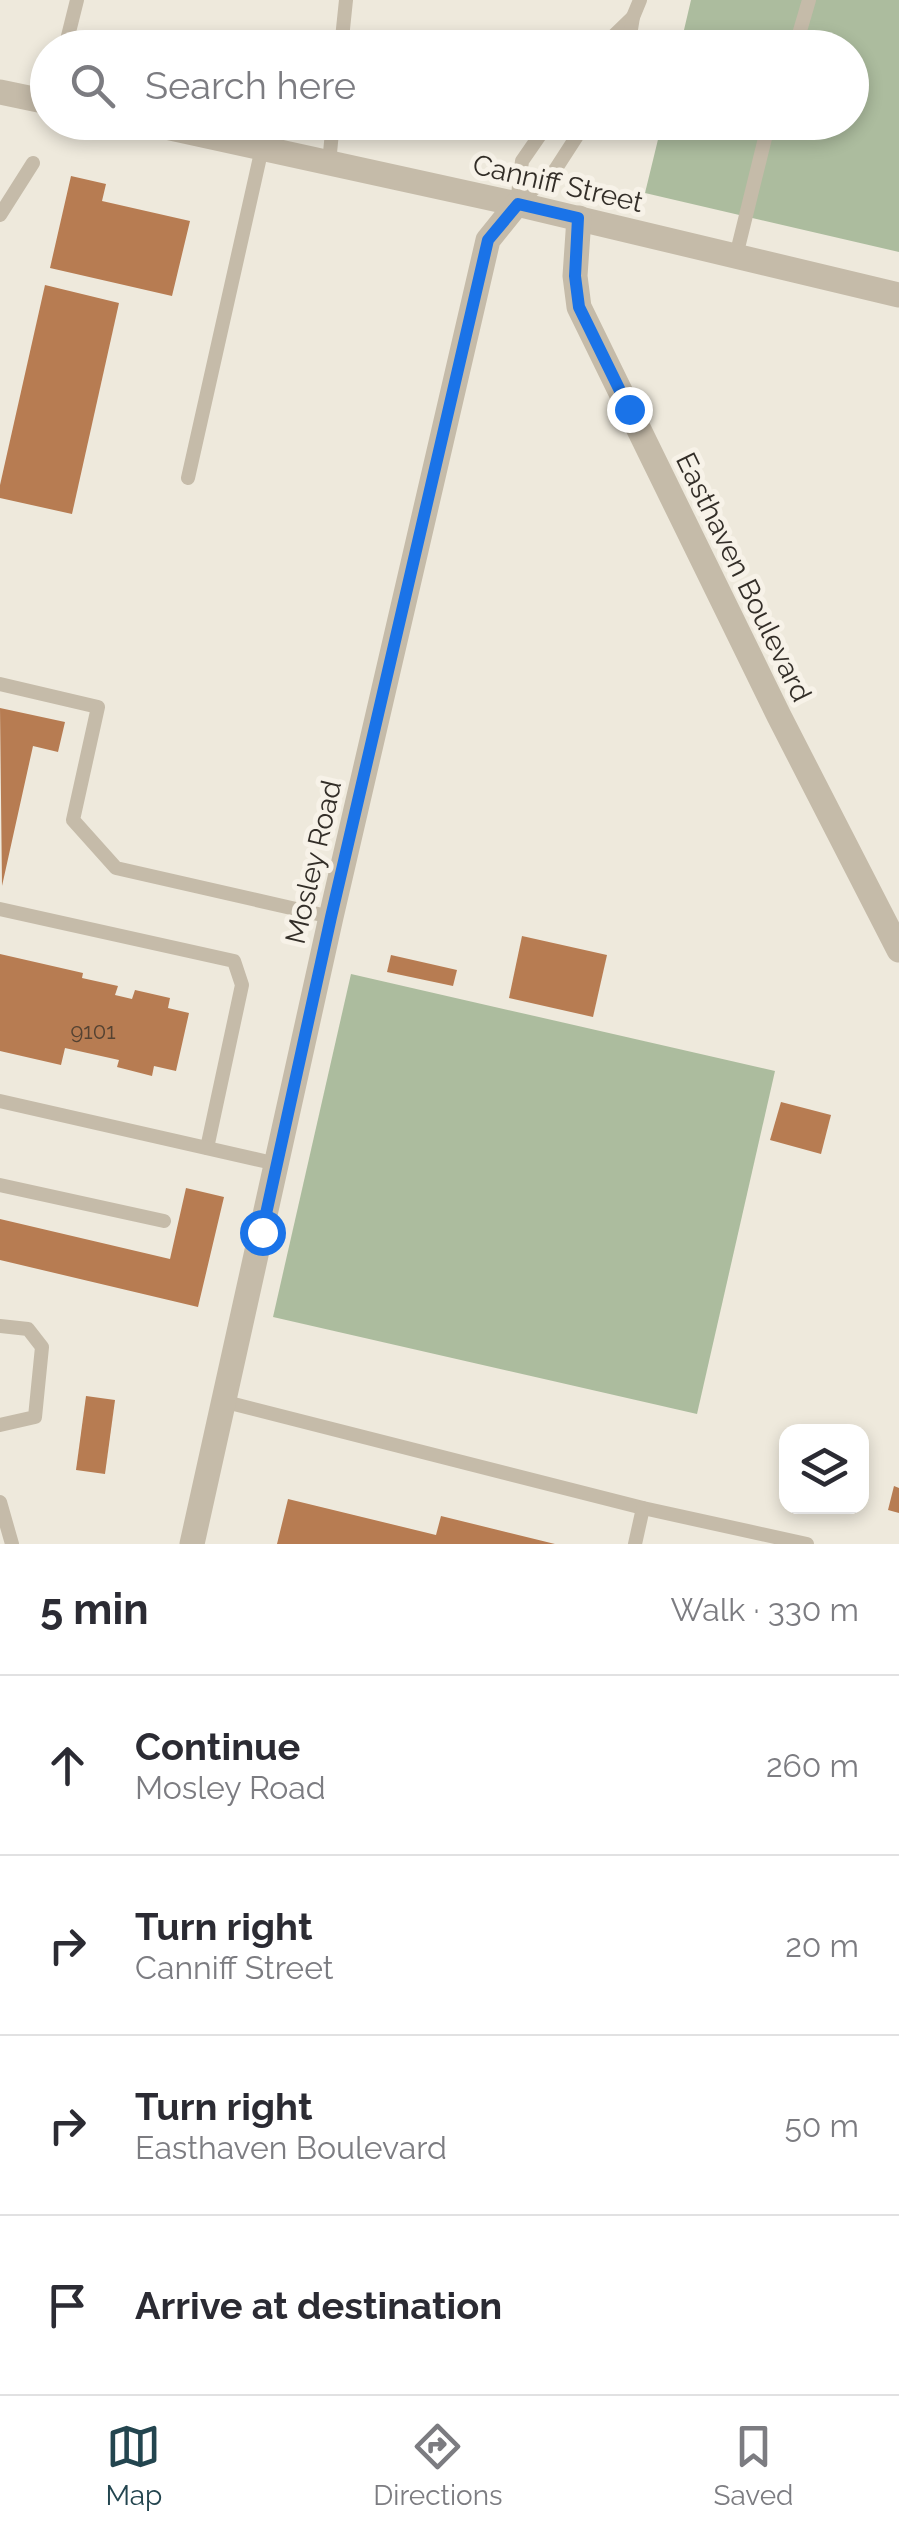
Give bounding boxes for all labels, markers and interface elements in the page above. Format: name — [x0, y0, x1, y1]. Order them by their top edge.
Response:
search box — [30, 30, 869, 140]
icon: search — [65, 58, 120, 113]
text: Search here — [145, 63, 356, 108]
street label: Canniff Street — [470, 148, 647, 219]
route end — [607, 387, 653, 433]
street label: Easthaven Boulevard — [669, 447, 818, 707]
street label: Mosley Road — [279, 777, 348, 947]
house number: 9101 — [70, 1018, 116, 1044]
route start — [240, 1210, 286, 1256]
map controls — [779, 1424, 869, 1514]
button: layers — [779, 1424, 869, 1514]
text: 5 min — [40, 1585, 149, 1634]
text: Walk · 330 m — [670, 1591, 859, 1628]
text: Continue — [135, 1724, 300, 1769]
icon: ahead — [40, 1738, 95, 1793]
text: 260 m — [766, 1747, 859, 1784]
text: Mosley Road — [135, 1769, 326, 1806]
text: Turn right — [135, 1904, 312, 1949]
icon: right — [40, 1918, 95, 1973]
text: 20 m — [785, 1927, 859, 1964]
text: Canniff Street — [135, 1949, 334, 1986]
text: Turn right — [135, 2084, 312, 2129]
icon: right — [40, 2098, 95, 2153]
text: 50 m — [784, 2107, 859, 2144]
text: Easthaven Boulevard — [135, 2129, 447, 2166]
icon: arrive — [40, 2278, 95, 2333]
text: Arrive at destination — [135, 2283, 502, 2328]
tab: Map — [105, 2419, 162, 2512]
tab: Directions — [373, 2419, 503, 2512]
tab: Saved — [713, 2419, 794, 2512]

